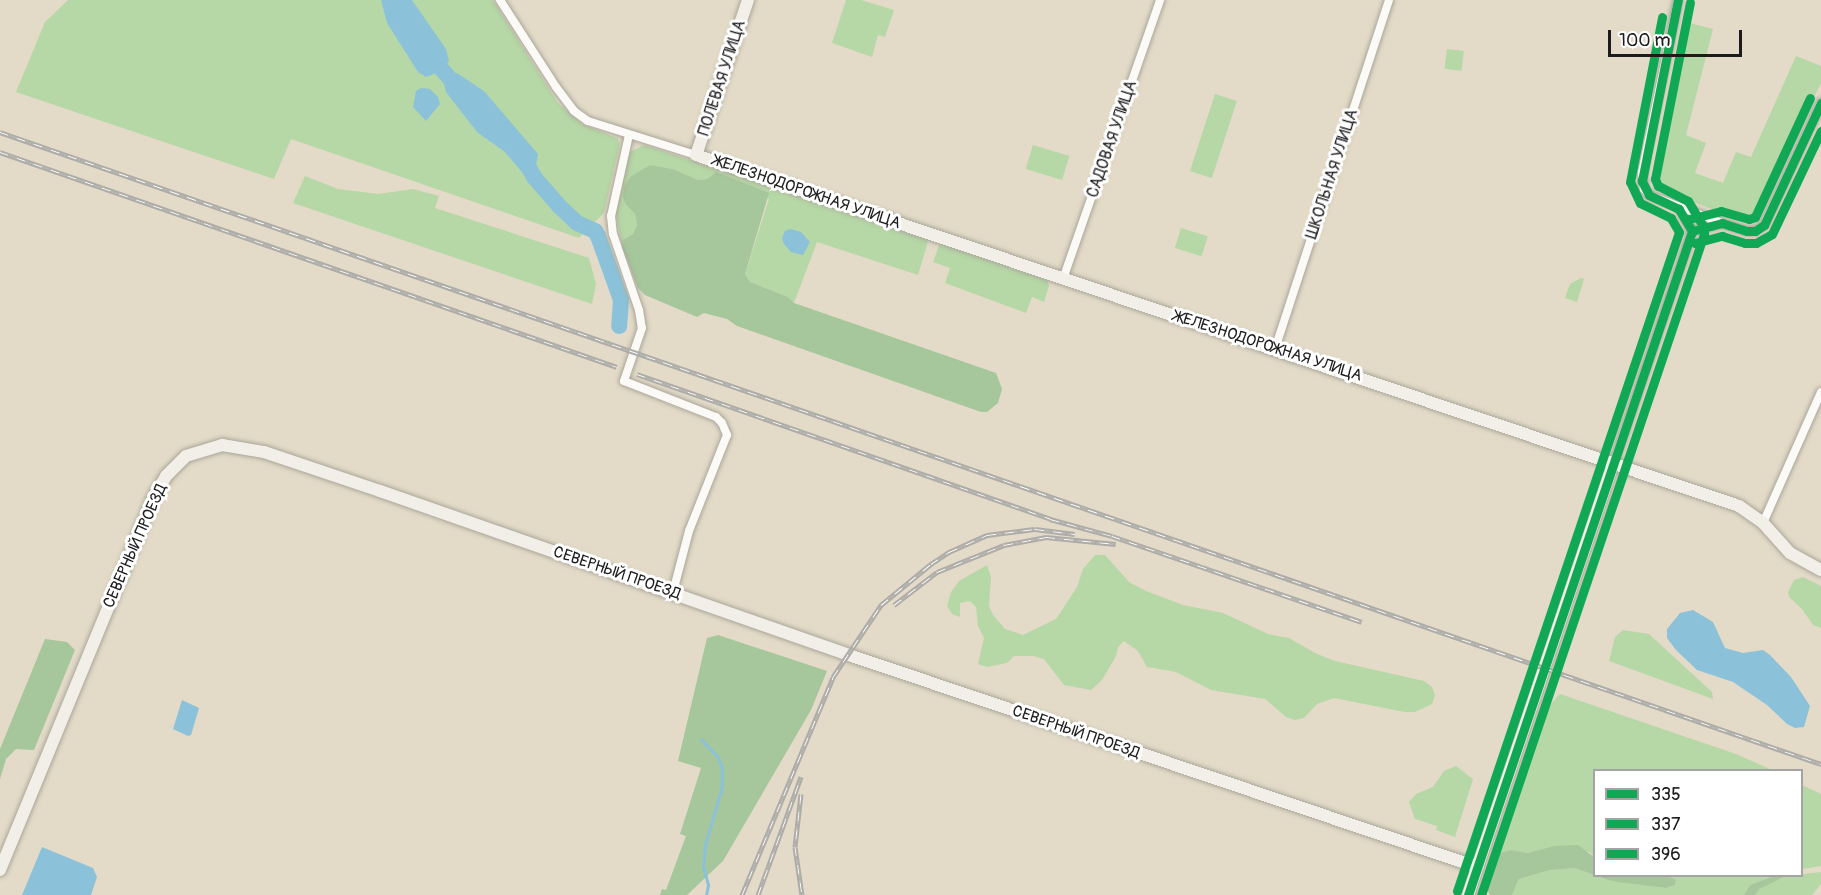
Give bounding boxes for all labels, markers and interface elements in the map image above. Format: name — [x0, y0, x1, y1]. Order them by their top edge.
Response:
street label: ПОЛЕВАЯ УЛИЦА — [694, 18, 750, 138]
scale bar — [1611, 18, 1744, 56]
text: 100 m — [1619, 29, 1671, 52]
street label: САДОВАЯ УЛИЦА — [1083, 78, 1141, 200]
street label: ШКОЛЬНАЯ УЛИЦА — [1302, 107, 1362, 241]
street label: ЖЕЛЕЗНОДОРОЖНАЯ УЛИЦА — [711, 151, 903, 233]
street label: ЖЕЛЕЗНОДОРОЖНАЯ УЛИЦА — [1171, 306, 1365, 386]
street label: СЕВЕРНЫЙ ПРОЕЗД — [99, 481, 171, 611]
street label: СЕВЕРНЫЙ ПРОЕЗД — [551, 542, 683, 604]
street label: СЕВЕРНЫЙ ПРОЕЗД — [1010, 701, 1142, 763]
legend — [1593, 769, 1803, 877]
text: 335 — [1651, 783, 1681, 806]
text: 337 — [1651, 813, 1681, 836]
text: 396 — [1651, 843, 1681, 866]

